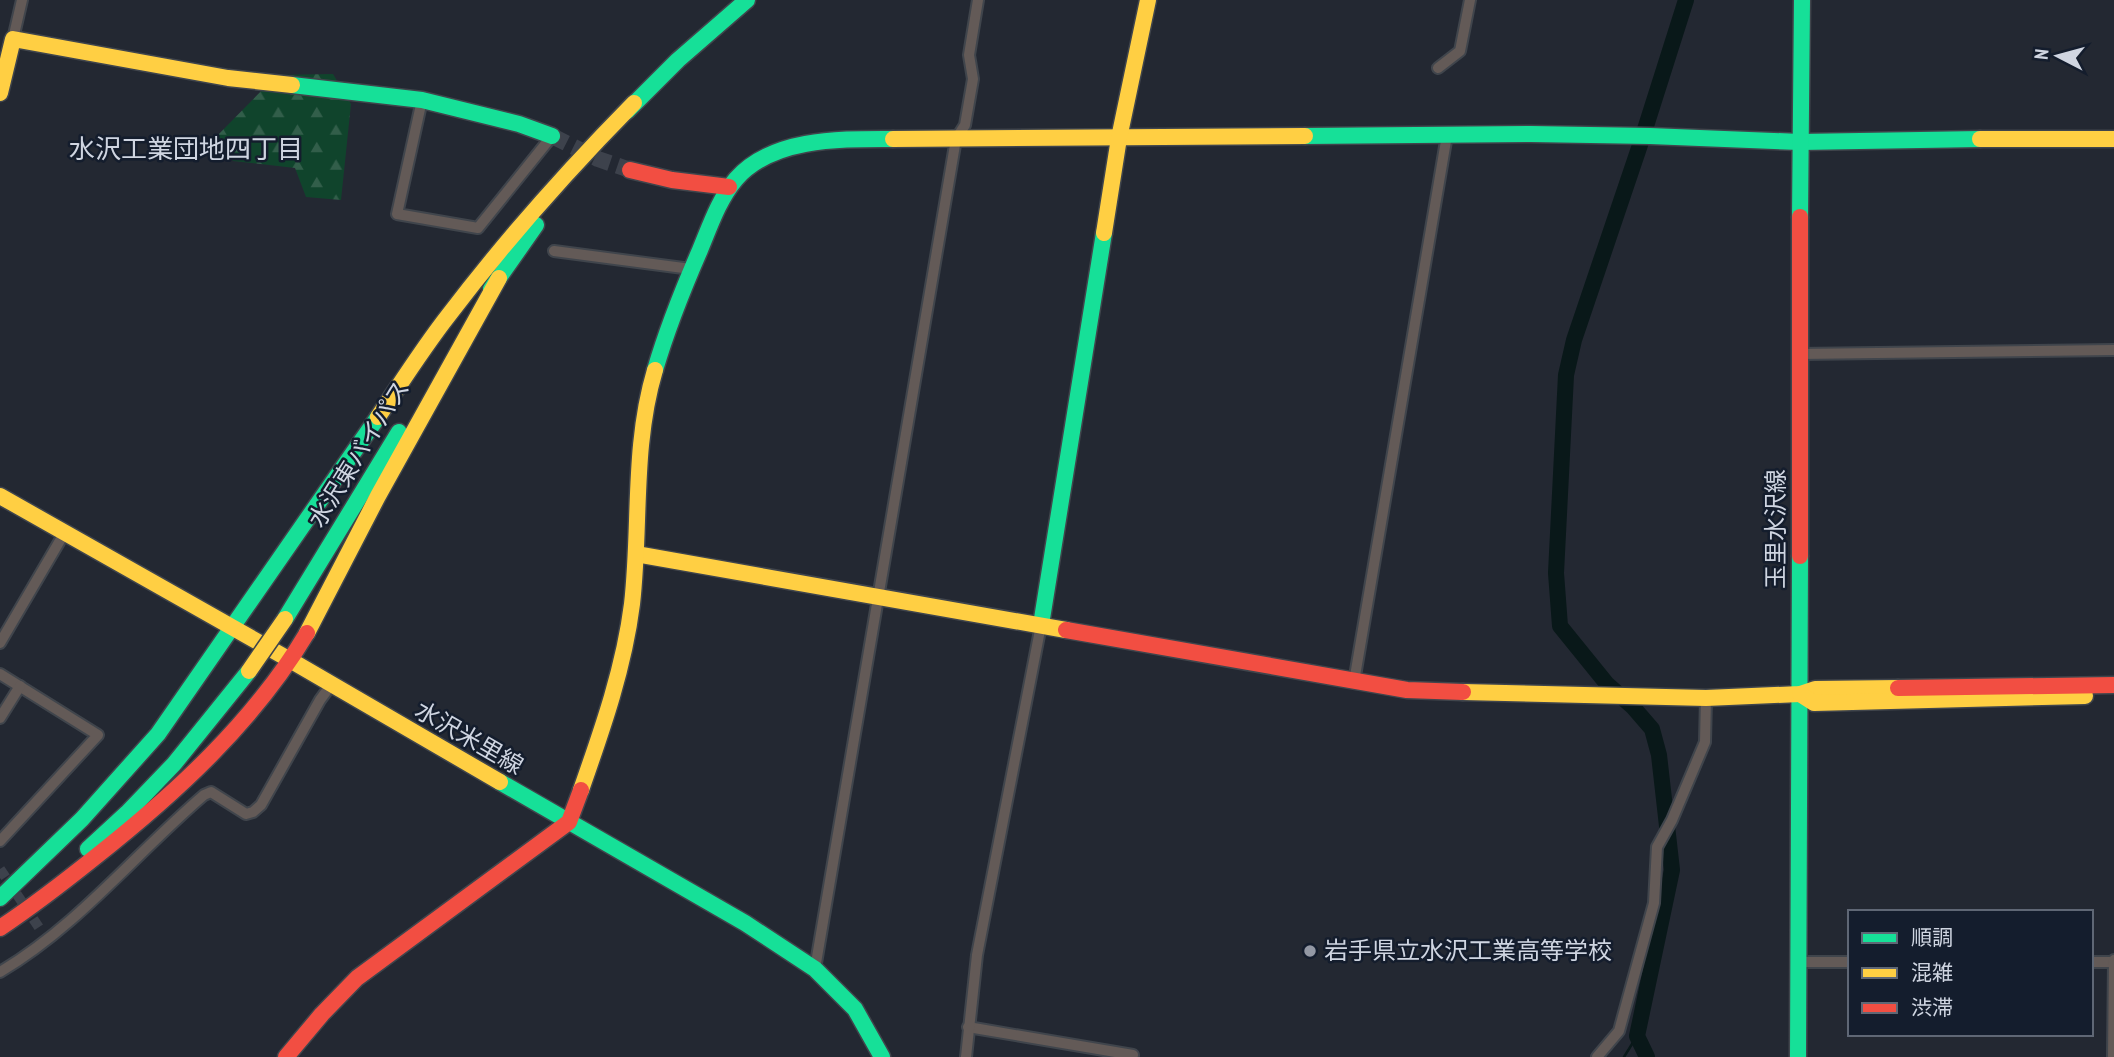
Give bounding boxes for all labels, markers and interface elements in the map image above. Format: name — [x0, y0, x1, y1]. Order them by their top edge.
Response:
north arrow — [2023, 21, 2093, 91]
text: N — [2029, 48, 2054, 61]
district label: 水沢工業団地四丁目 — [69, 132, 303, 165]
street label: 水沢東バイパス — [301, 374, 416, 533]
street label: 玉里水沢線 — [1760, 469, 1791, 589]
street label: 水沢米里線 — [410, 694, 529, 781]
legend — [1848, 910, 2093, 1036]
text: 順調 — [1911, 924, 1953, 951]
place label: 岩手県立水沢工業高等学校 — [1324, 935, 1612, 966]
marker: 岩手県立水沢工業高等学校 — [1302, 943, 1318, 959]
text: 混雑 — [1911, 959, 1953, 986]
text: 渋滞 — [1911, 994, 1953, 1021]

